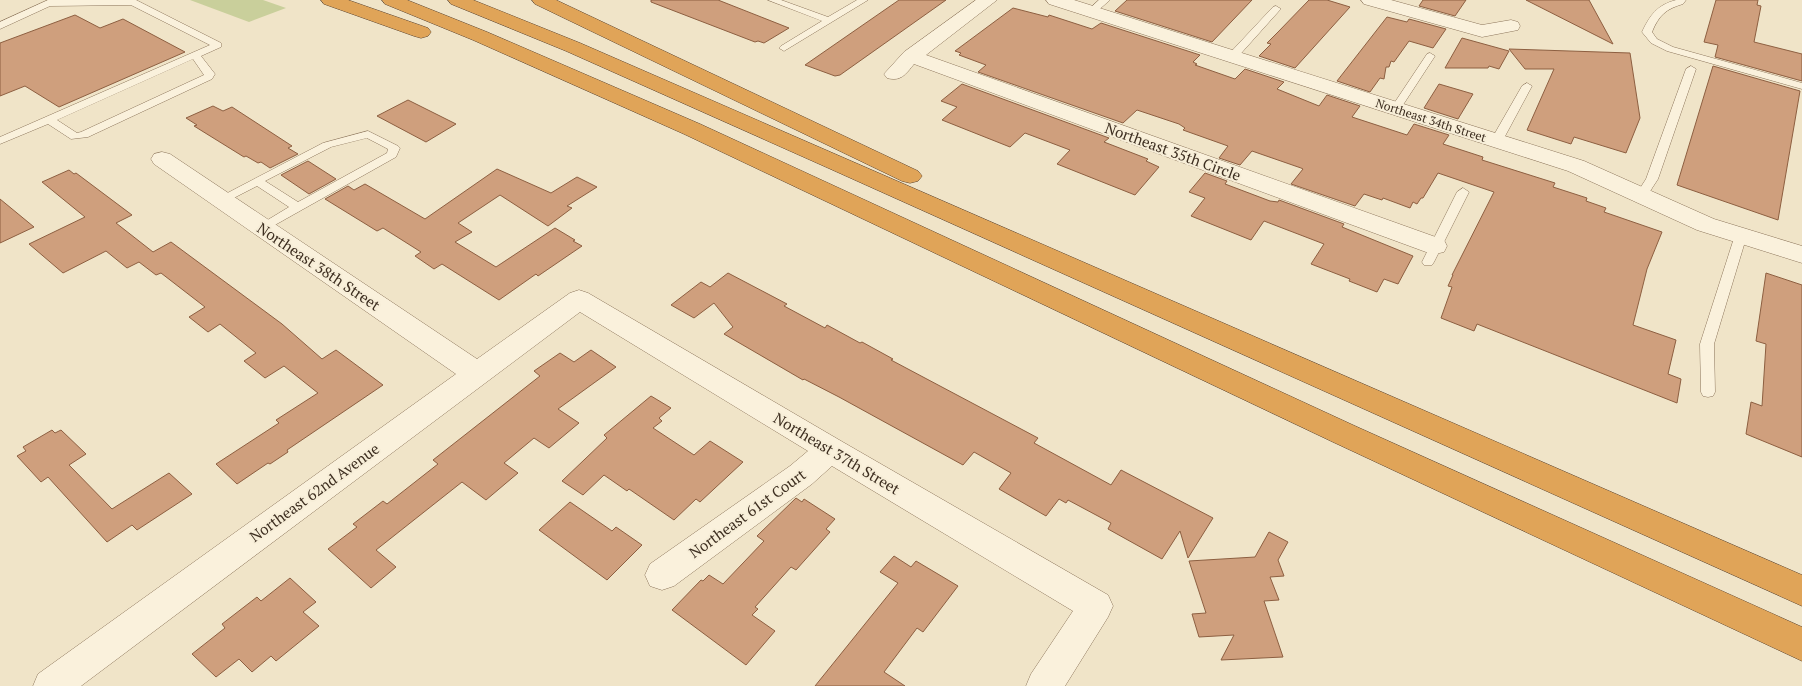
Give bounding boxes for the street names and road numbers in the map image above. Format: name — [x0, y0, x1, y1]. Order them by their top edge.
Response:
street label: Northeast 34th Street — [1374, 95, 1489, 145]
street label: Northeast 35th Circle — [1102, 117, 1244, 185]
street label: Northeast 38th Street — [254, 217, 385, 315]
street label: Northeast 37th Street — [770, 407, 904, 499]
street label: Northeast 62nd Avenue — [245, 438, 383, 546]
street label: Northeast 61st Court — [685, 464, 810, 562]

